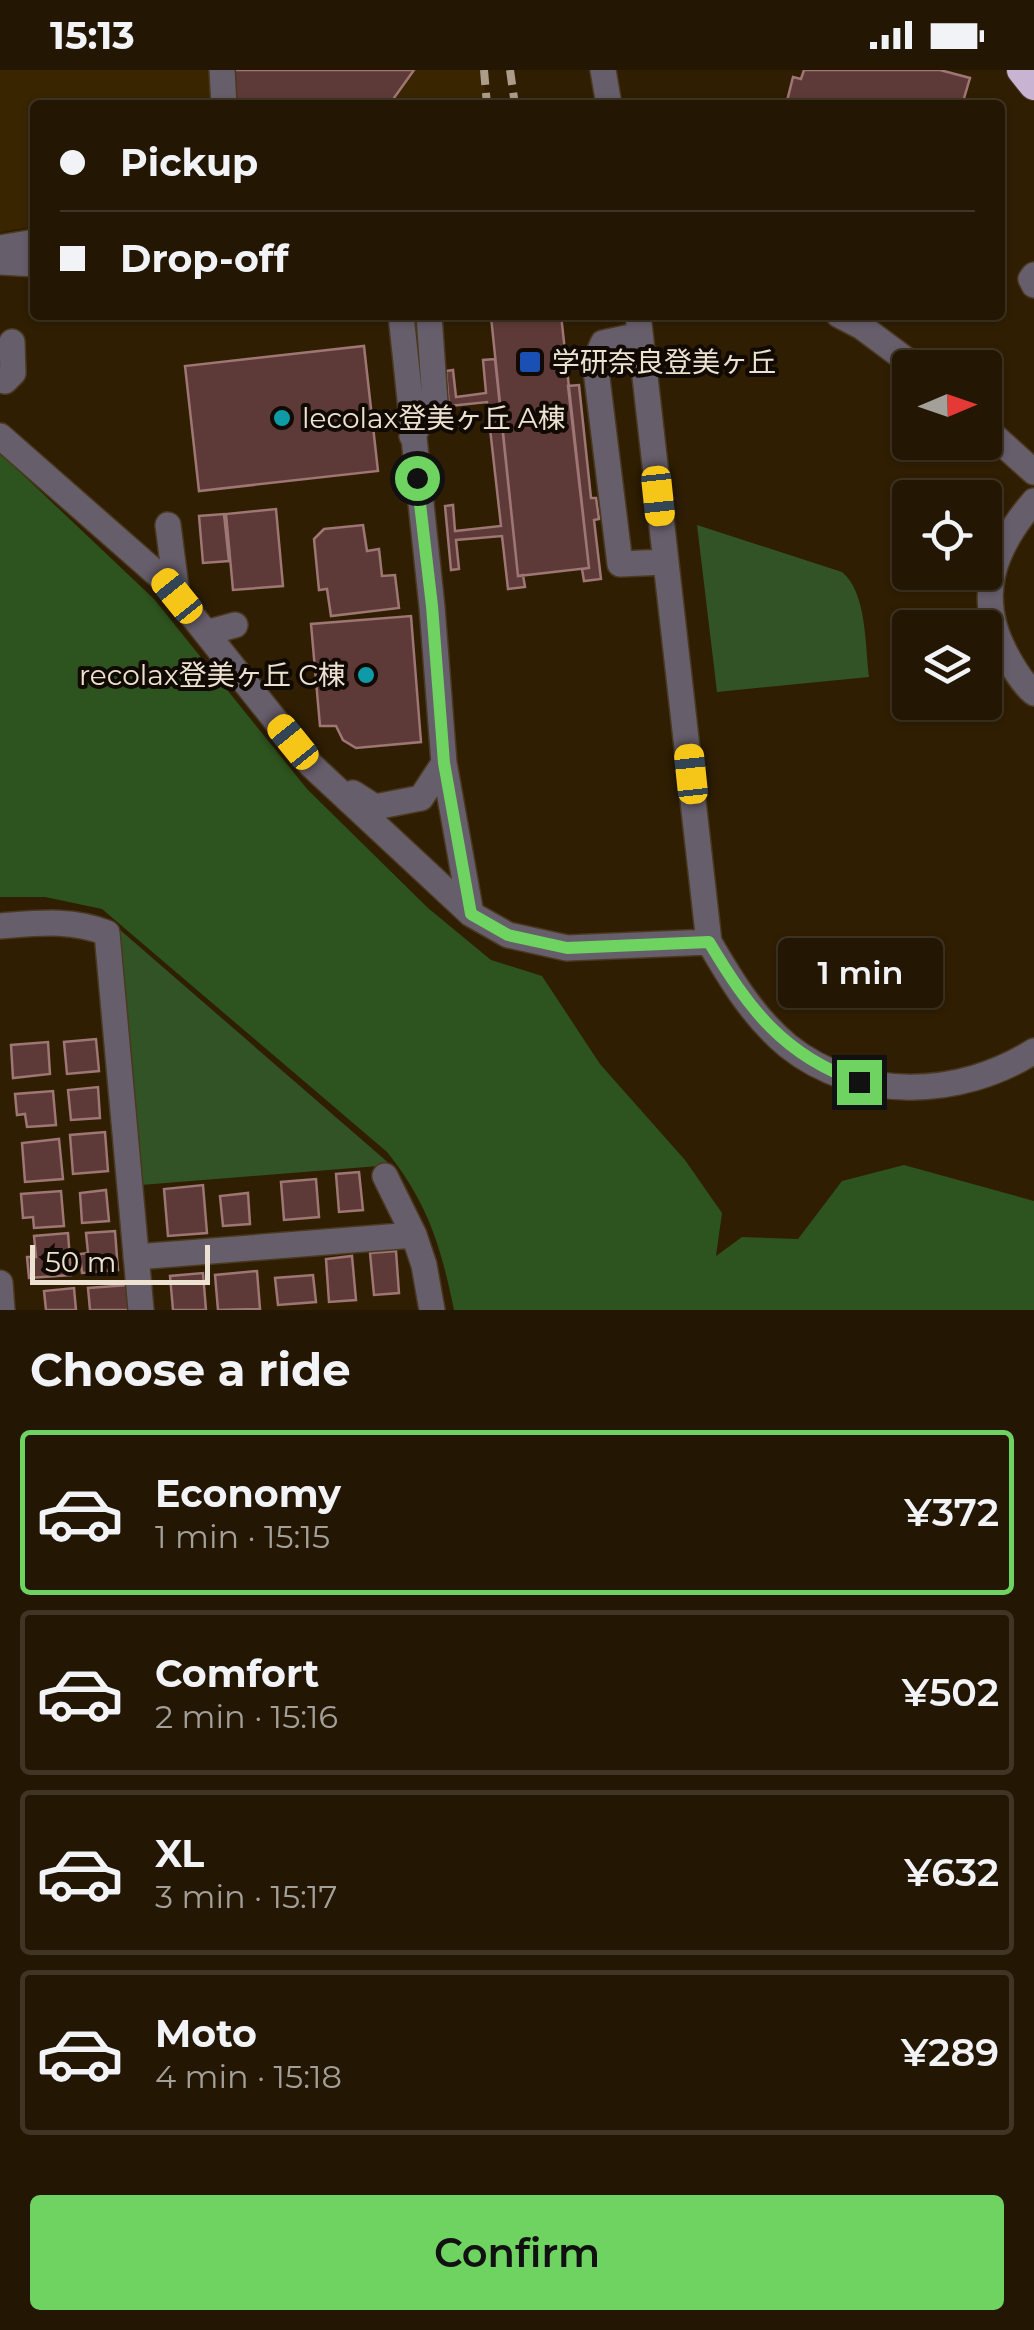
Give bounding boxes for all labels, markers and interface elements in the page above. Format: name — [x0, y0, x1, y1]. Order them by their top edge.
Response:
text: 15:13 — [50, 12, 135, 59]
text: Pickup — [120, 139, 258, 186]
text: Drop-off — [120, 235, 289, 282]
place label: 学研奈良登美ヶ丘 — [552, 345, 776, 379]
marker: 学研奈良登美ヶ丘 — [517, 349, 543, 375]
north arrow — [892, 350, 1002, 460]
map controls — [892, 350, 1002, 720]
place label: lecolax登美ヶ丘 A棟 — [302, 401, 566, 435]
marker: lecolax登美ヶ丘 A棟 — [271, 407, 293, 429]
route start — [395, 456, 440, 501]
car — [640, 465, 676, 527]
button: locate — [892, 480, 1002, 590]
car — [146, 563, 208, 629]
button: layers — [892, 610, 1002, 720]
place label: recolax登美ヶ丘 C棟 — [79, 658, 346, 692]
marker: recolax登美ヶ丘 C棟 — [355, 664, 377, 686]
car — [262, 709, 324, 775]
car — [673, 743, 709, 805]
callout: 1 min — [776, 937, 942, 1007]
text: 1 min — [818, 953, 903, 992]
route end — [837, 1060, 882, 1105]
scale bar — [30, 1240, 210, 1284]
text: 50 m — [45, 1245, 116, 1279]
text: Choose a ride — [30, 1342, 351, 1397]
icon: car — [35, 1468, 125, 1558]
text: Economy — [155, 1470, 341, 1517]
text: ¥372 — [904, 1489, 999, 1536]
text: 1 min · 15:15 — [155, 1517, 330, 1556]
icon: car — [35, 1648, 125, 1738]
text: Comfort — [155, 1650, 319, 1697]
text: ¥502 — [902, 1669, 999, 1716]
text: 2 min · 15:16 — [155, 1697, 338, 1736]
icon: car — [35, 1828, 125, 1918]
text: XL — [155, 1830, 204, 1877]
text: ¥632 — [904, 1849, 999, 1896]
text: 3 min · 15:17 — [155, 1877, 337, 1916]
icon: car — [35, 2008, 125, 2098]
text: Moto — [155, 2010, 257, 2057]
text: ¥289 — [901, 2029, 999, 2076]
text: 4 min · 15:18 — [155, 2057, 342, 2096]
button: Confirm — [30, 2195, 1004, 2310]

